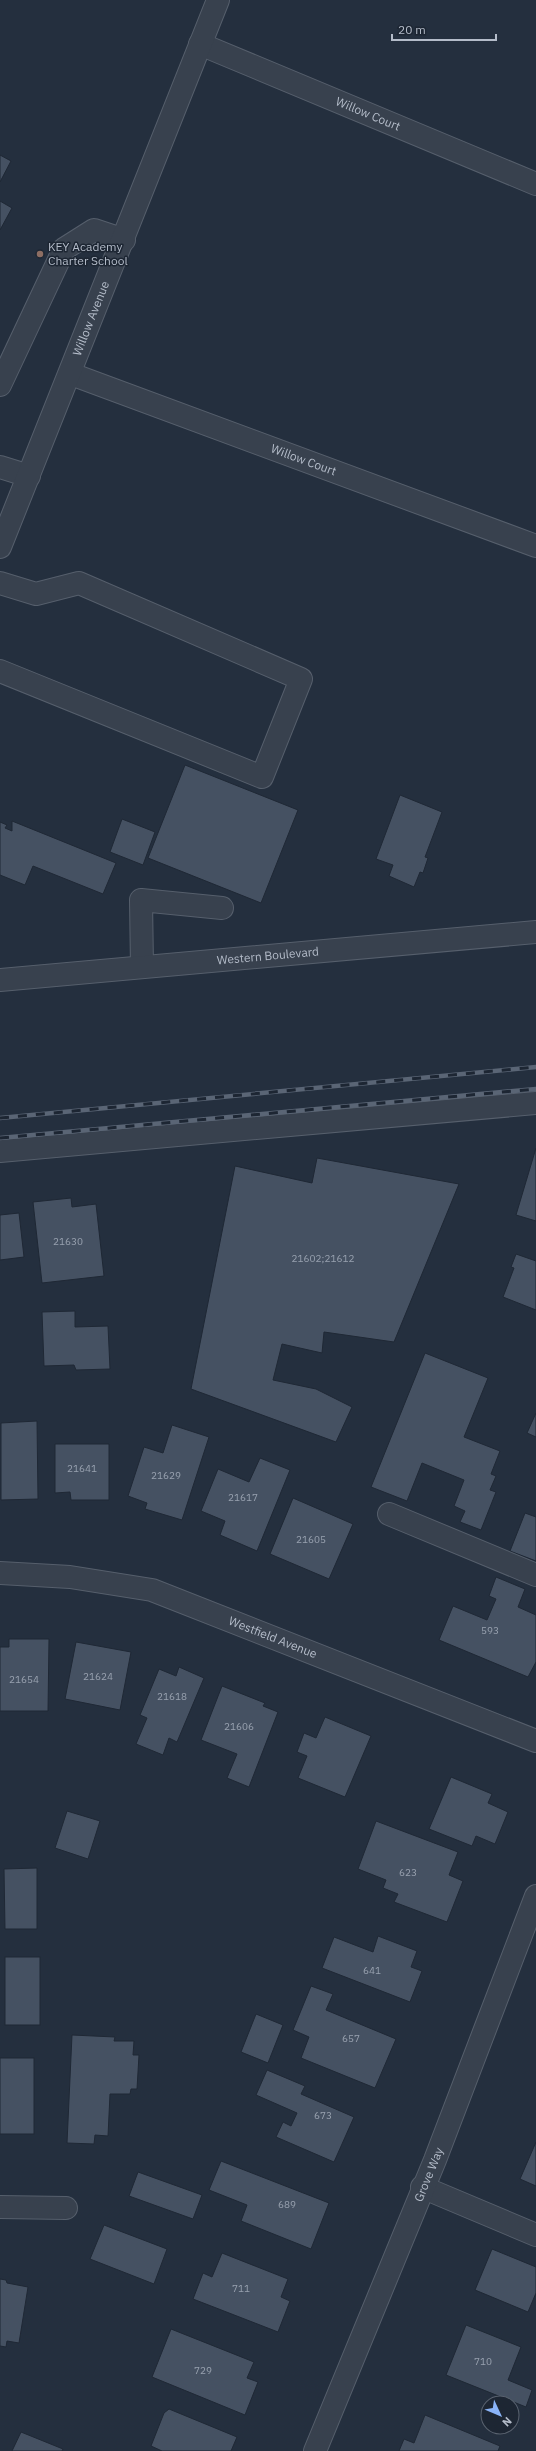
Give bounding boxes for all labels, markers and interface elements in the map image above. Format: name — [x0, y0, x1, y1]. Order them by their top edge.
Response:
scale bar — [392, 16, 496, 42]
text: 20 m — [398, 22, 426, 37]
street label: Willow Court — [334, 93, 403, 134]
place label: KEY Academy Charter School — [48, 239, 128, 268]
marker: KEY Academy Charter School — [35, 249, 45, 259]
street label: Willow Avenue — [69, 278, 112, 358]
street label: Willow Court — [269, 441, 339, 479]
street label: Western Boulevard — [216, 943, 320, 968]
house number: 21630 — [53, 1235, 83, 1248]
house number: 21602;21612 — [292, 1252, 354, 1265]
house number: 21641 — [67, 1462, 97, 1475]
house number: 21629 — [151, 1469, 181, 1482]
house number: 21617 — [228, 1491, 258, 1504]
house number: 21605 — [296, 1533, 326, 1546]
street label: Westfield Avenue — [227, 1613, 320, 1661]
house number: 593 — [481, 1624, 499, 1637]
house number: 21624 — [83, 1670, 113, 1683]
house number: 21654 — [9, 1673, 39, 1686]
house number: 21618 — [157, 1690, 187, 1703]
house number: 21606 — [224, 1720, 254, 1733]
house number: 623 — [399, 1866, 417, 1879]
house number: 641 — [363, 1964, 381, 1977]
house number: 657 — [342, 2032, 360, 2045]
house number: 673 — [314, 2109, 332, 2122]
street label: Grove Way — [411, 2145, 446, 2204]
house number: 689 — [278, 2198, 296, 2211]
house number: 711 — [232, 2282, 250, 2295]
house number: 710 — [474, 2355, 492, 2368]
house number: 729 — [194, 2364, 212, 2377]
north arrow — [480, 2395, 520, 2435]
text: N — [499, 2414, 515, 2430]

